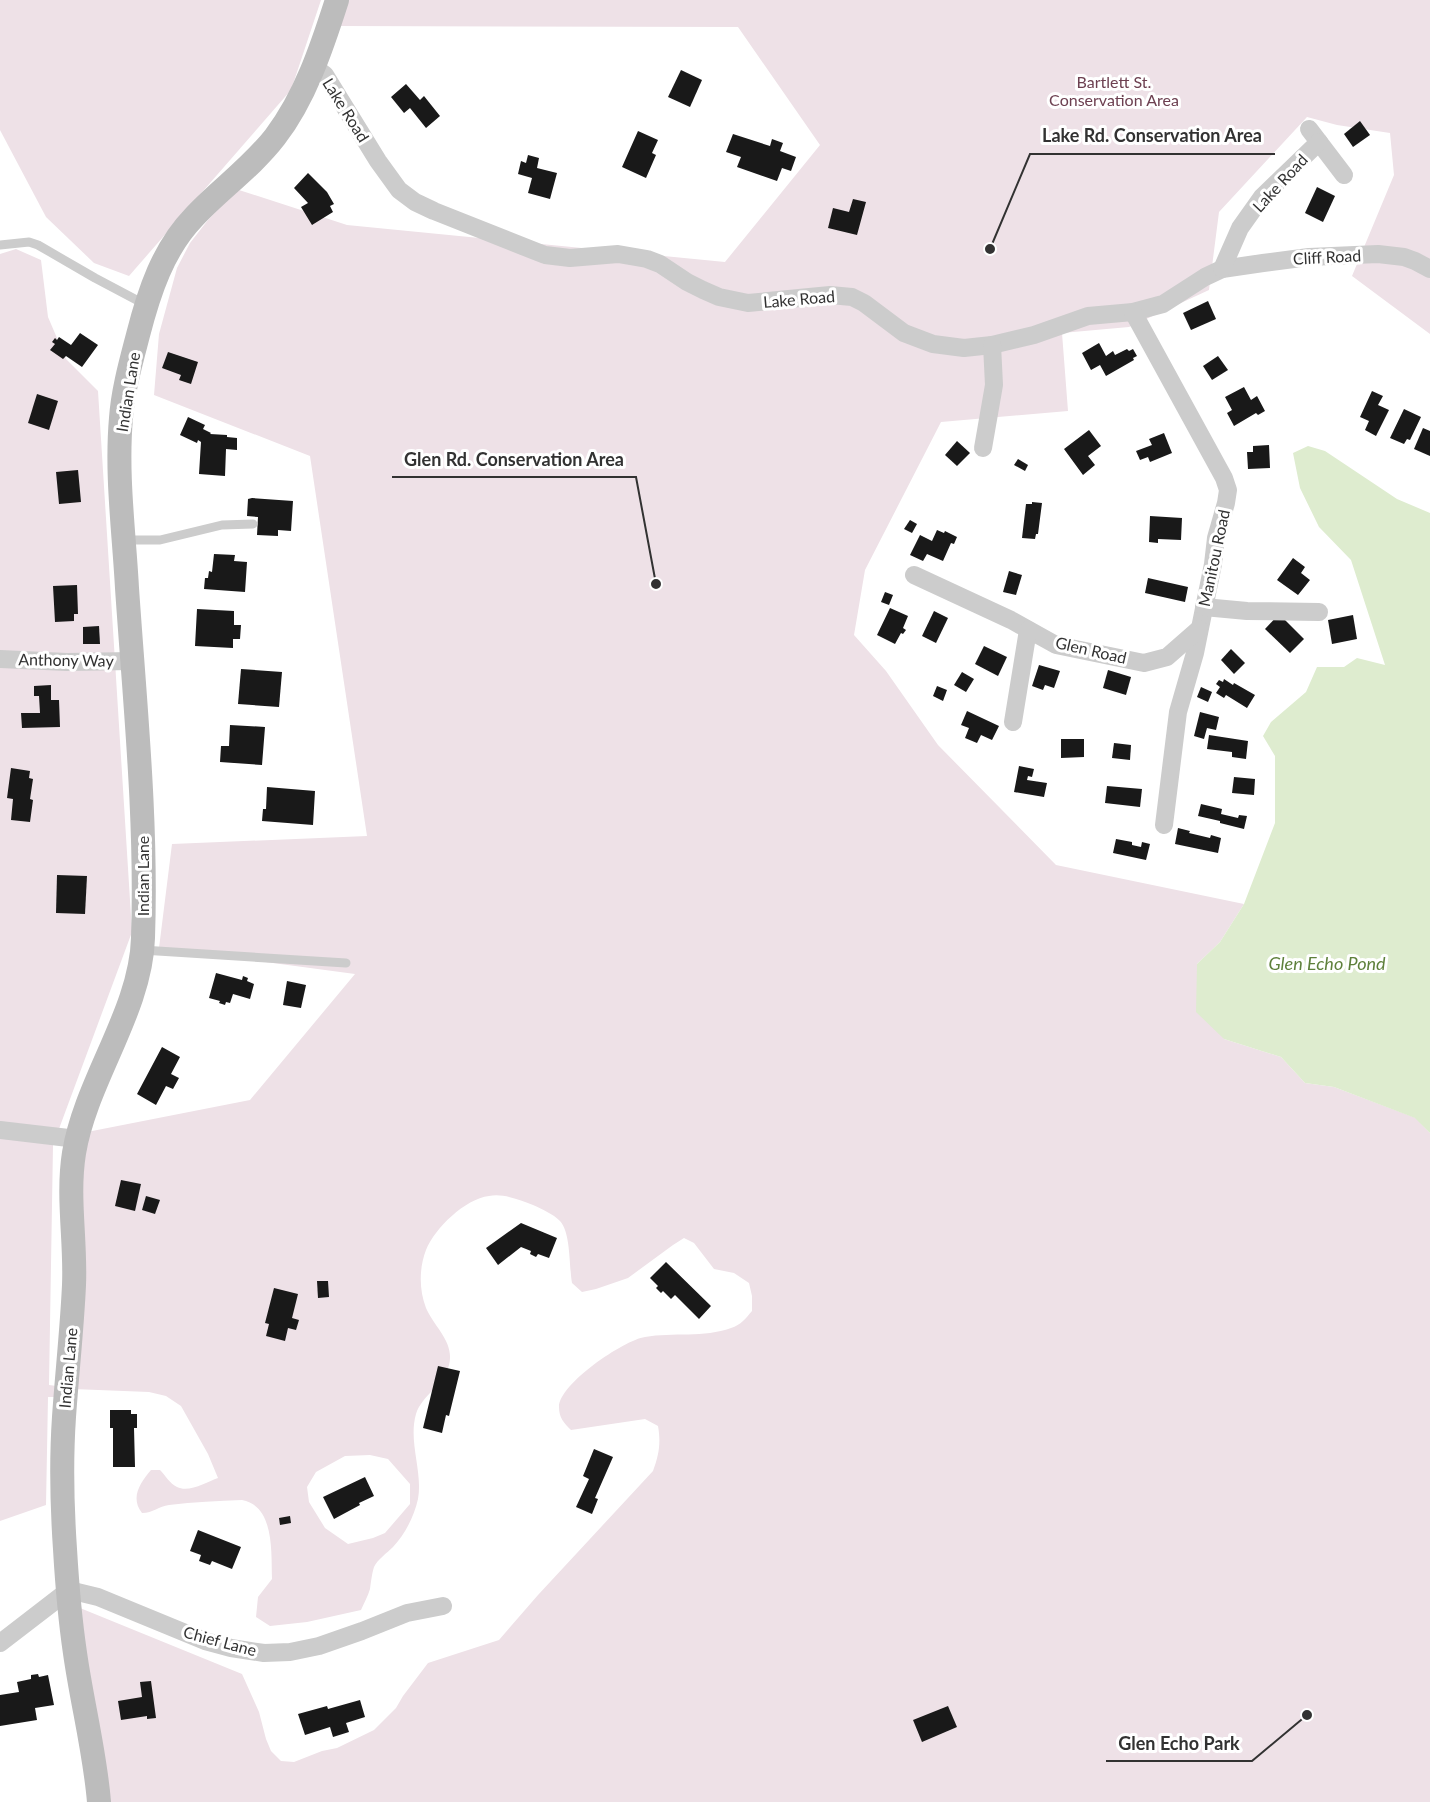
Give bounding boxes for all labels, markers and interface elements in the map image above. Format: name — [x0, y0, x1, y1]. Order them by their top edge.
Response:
park label: Bartlett St. Conservation Area — [1049, 72, 1179, 109]
street label: Lake Road — [319, 74, 374, 145]
callout: Lake Rd. Conservation Area — [1030, 118, 1275, 154]
text: Lake Rd. Conservation Area — [1042, 124, 1262, 146]
street label: Lake Road — [1248, 150, 1311, 215]
street label: Cliff Road — [1292, 245, 1362, 268]
street label: Lake Road — [762, 286, 836, 311]
street label: Indian Lane — [112, 351, 143, 433]
callout: Glen Rd. Conservation Area — [392, 441, 636, 477]
text: Glen Rd. Conservation Area — [404, 448, 624, 470]
street label: Manitou Road — [1194, 508, 1233, 608]
street label: Glen Road — [1054, 632, 1129, 667]
street label: Anthony Way — [18, 649, 115, 670]
street label: Indian Lane — [133, 836, 152, 916]
water label: Glen Echo Pond — [1268, 952, 1386, 974]
street label: Indian Lane — [55, 1327, 80, 1409]
street label: Chief Lane — [182, 1622, 259, 1659]
callout: Glen Echo Park — [1106, 1725, 1252, 1761]
text: Glen Echo Park — [1118, 1732, 1240, 1754]

